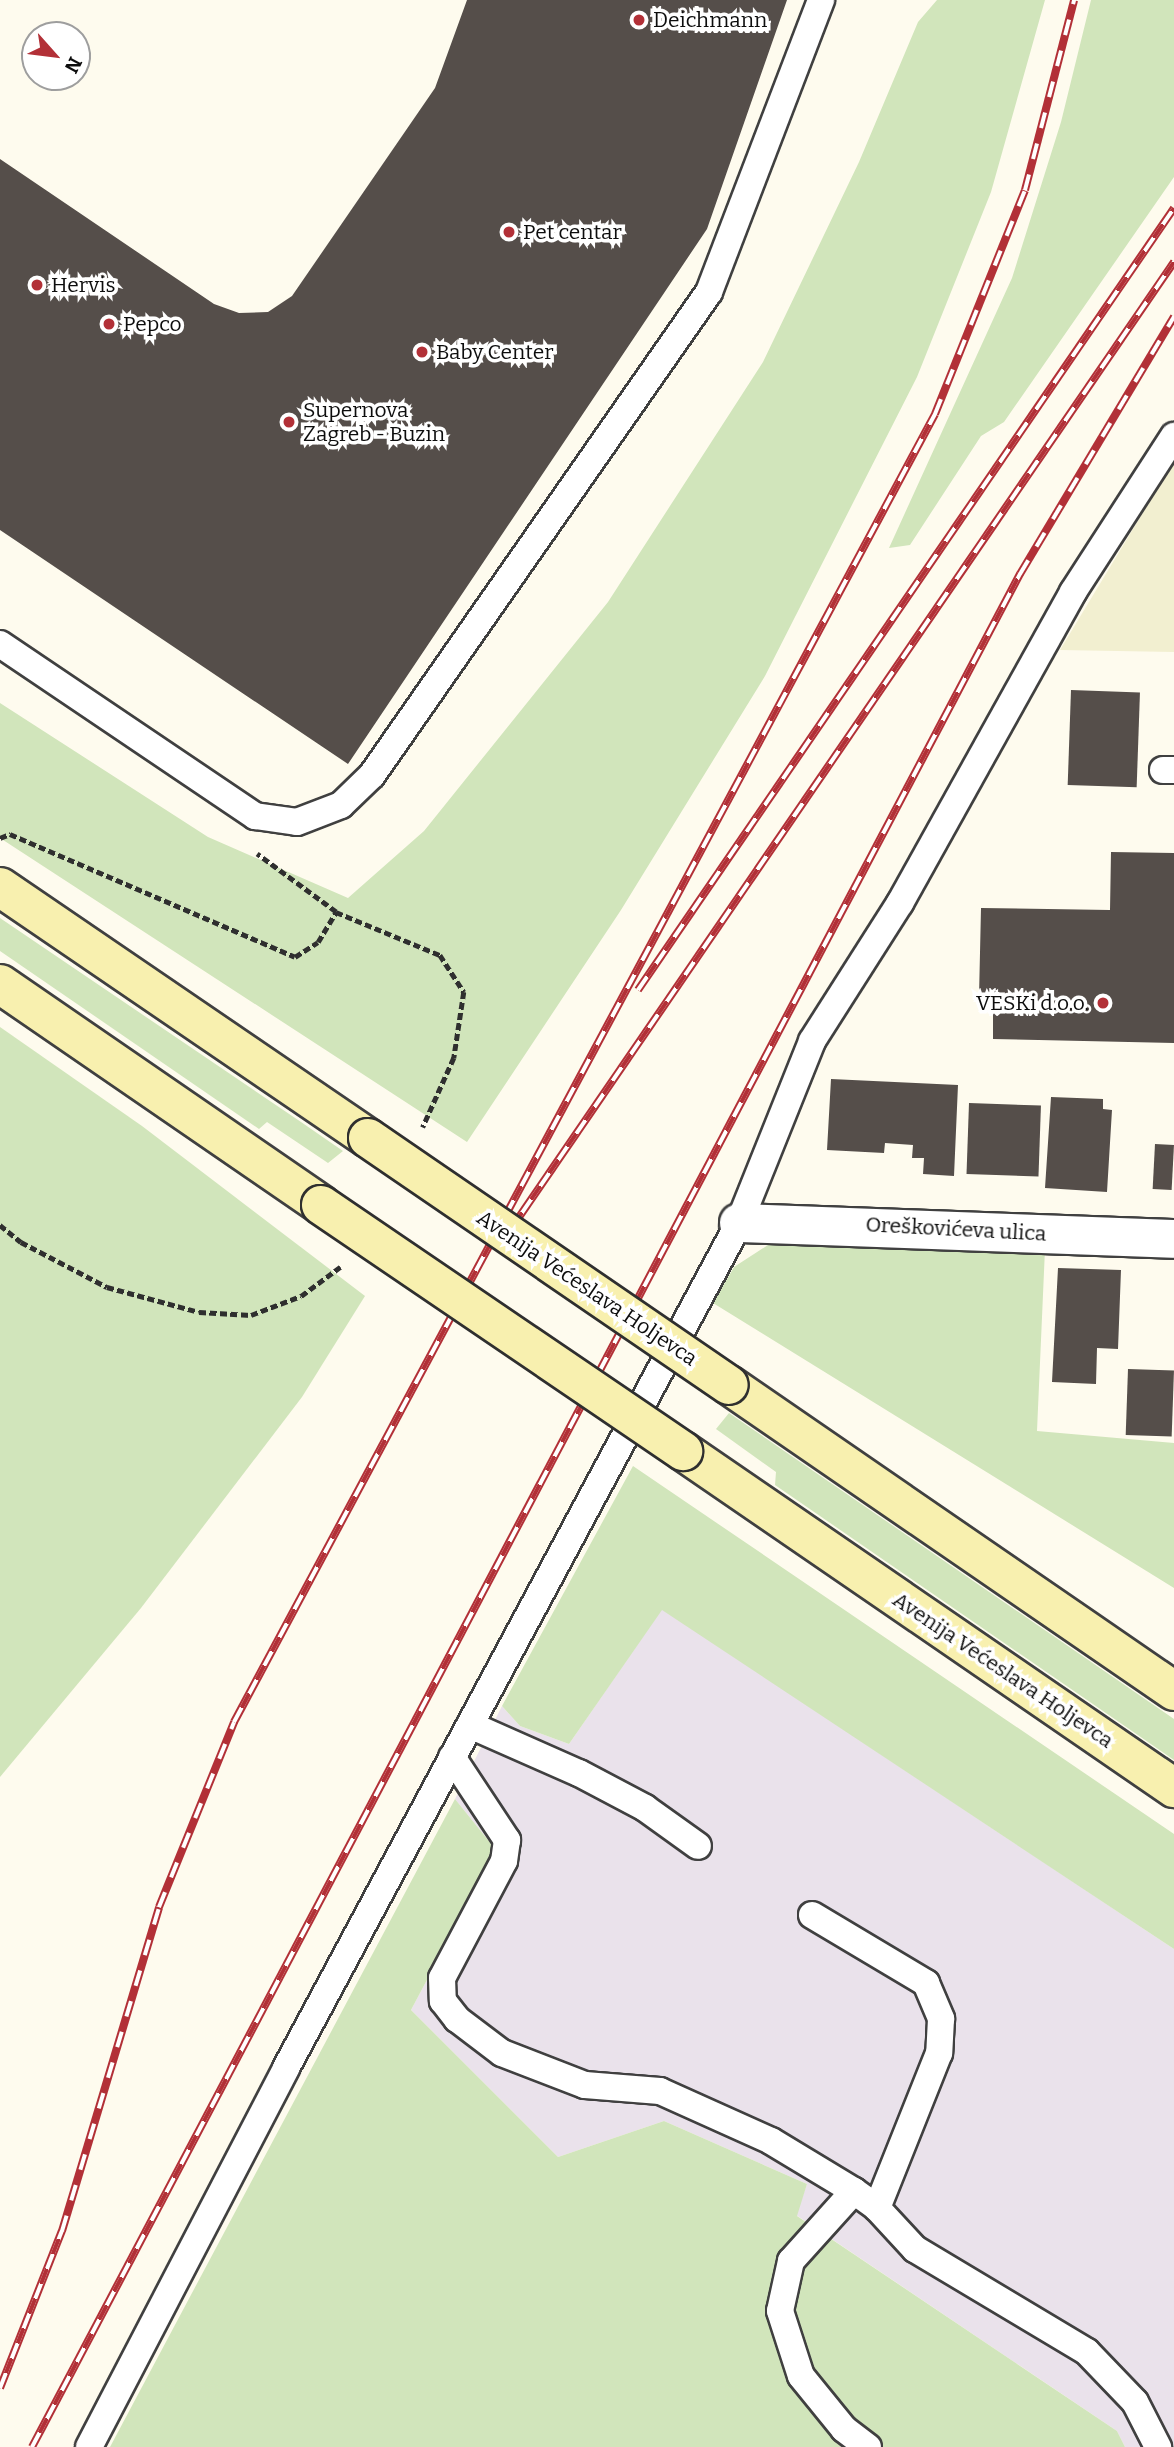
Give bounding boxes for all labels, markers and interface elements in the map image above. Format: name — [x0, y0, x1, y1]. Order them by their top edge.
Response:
place label: Deichmann — [653, 7, 767, 33]
marker: Deichmann — [631, 12, 647, 28]
north arrow — [21, 21, 91, 91]
text: N — [60, 53, 87, 77]
place label: Pet centar — [523, 219, 622, 245]
marker: Pet centar — [501, 224, 517, 240]
place label: Hervis — [51, 272, 115, 298]
marker: Hervis — [29, 277, 45, 293]
place label: Pepco — [123, 311, 182, 337]
marker: Pepco — [101, 316, 117, 332]
place label: Baby Center — [436, 339, 553, 365]
marker: Baby Center — [414, 344, 430, 360]
place label: Supernova Zagreb - Buzin — [303, 397, 445, 447]
marker: Supernova Zagreb - Buzin — [281, 414, 297, 430]
place label: VESKi d.o.o. — [976, 990, 1089, 1016]
marker: VESKi d.o.o. — [1095, 995, 1111, 1011]
street label: Avenija Većeslava Holjevca — [472, 1205, 702, 1371]
street label: Oreškovićeva ulica — [865, 1212, 1047, 1246]
street label: Avenija Većeslava Holjevca — [888, 1587, 1118, 1753]

